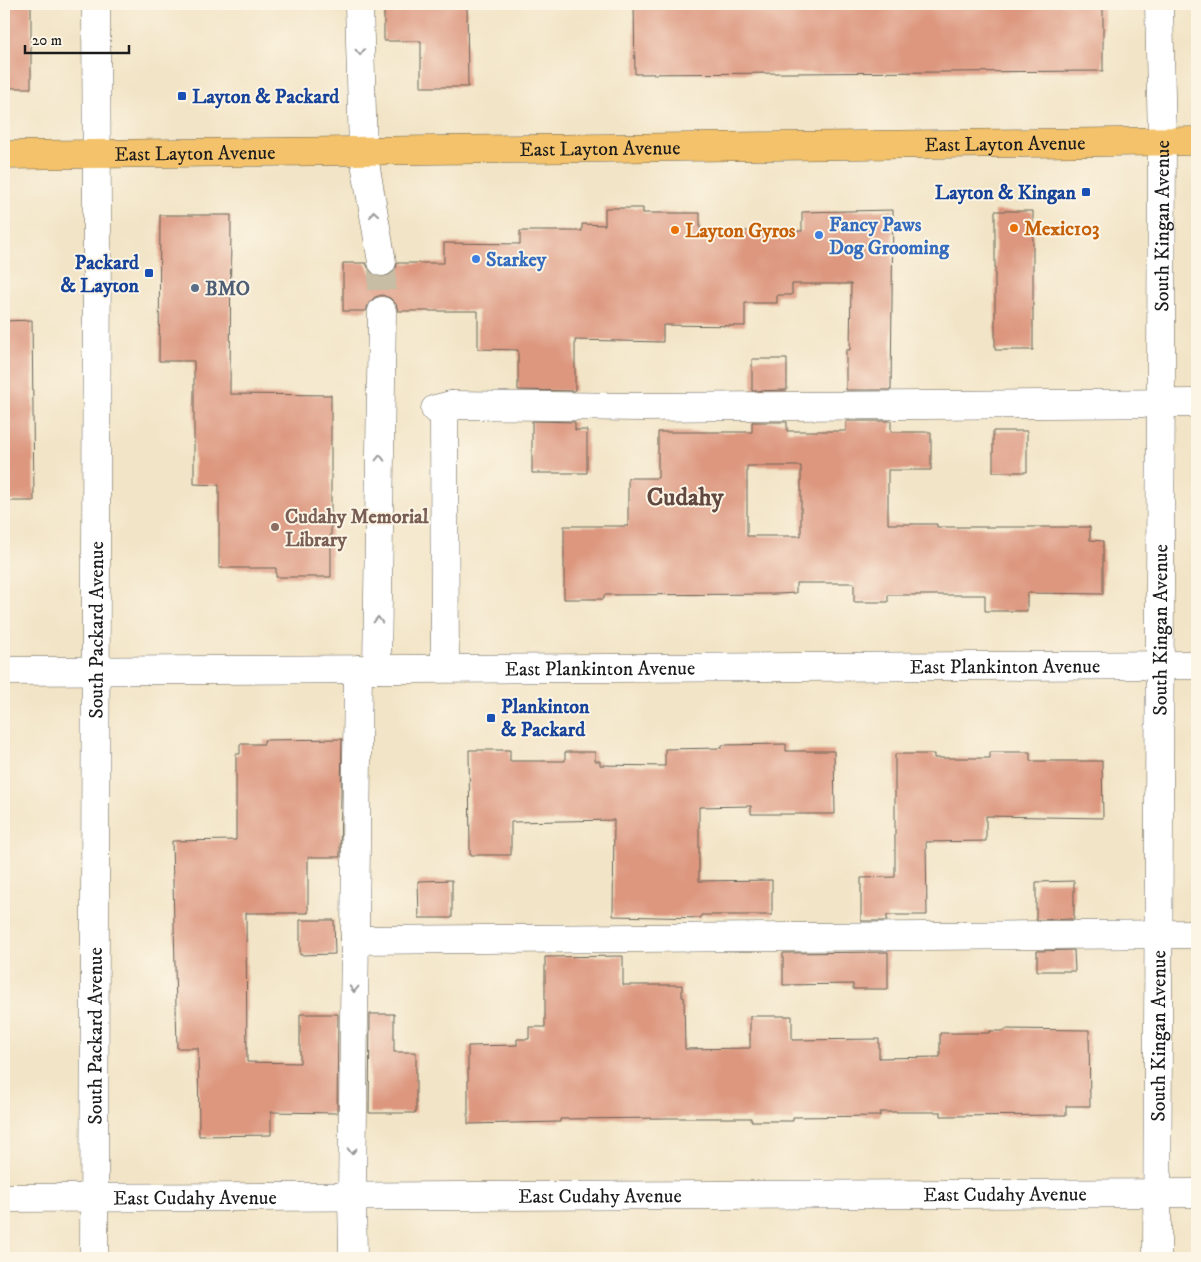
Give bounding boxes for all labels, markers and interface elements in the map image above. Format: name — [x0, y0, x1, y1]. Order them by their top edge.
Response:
scale bar — [25, 22, 129, 54]
text: 20 m — [32, 31, 62, 50]
one-way arrow — [355, 49, 365, 57]
place label: Layton & Packard — [192, 85, 340, 110]
marker: Layton & Packard — [176, 90, 188, 102]
street label: East Layton Avenue — [924, 131, 1086, 158]
street label: East Layton Avenue — [519, 136, 681, 163]
street label: South Kingan Avenue — [1150, 140, 1176, 312]
street label: East Layton Avenue — [114, 141, 276, 168]
place label: Layton & Kingan — [935, 181, 1077, 206]
marker: Layton & Kingan — [1080, 186, 1092, 198]
one-way arrow — [369, 210, 379, 219]
place label: Fancy Paws Dog Grooming — [829, 213, 950, 261]
place label: Mexic103 — [1024, 217, 1099, 242]
place label: Layton Gyros — [685, 219, 796, 244]
marker: Mexic103 — [1008, 222, 1020, 234]
marker: Layton Gyros — [669, 224, 681, 236]
marker: Fancy Paws Dog Grooming — [813, 229, 825, 241]
place label: Starkey — [486, 248, 547, 273]
place label: Packard & Layton — [60, 251, 140, 299]
marker: Starkey — [470, 253, 482, 265]
marker: Packard & Layton — [143, 267, 155, 279]
place label: BMO — [205, 277, 250, 302]
marker: BMO — [189, 282, 201, 294]
one-way arrow — [375, 453, 385, 461]
district label: Cudahy — [647, 482, 724, 513]
place label: Cudahy Memorial Library — [285, 505, 430, 553]
marker: Cudahy Memorial Library — [269, 521, 281, 533]
street label: South Packard Avenue — [85, 541, 110, 719]
street label: South Kingan Avenue — [1148, 544, 1174, 716]
one-way arrow — [373, 616, 383, 624]
street label: East Plankinton Avenue — [910, 654, 1100, 680]
street label: East Plankinton Avenue — [505, 657, 695, 682]
place label: Plankinton & Packard — [501, 695, 590, 743]
marker: Plankinton & Packard — [485, 712, 497, 724]
street label: South Packard Avenue — [83, 947, 109, 1125]
street label: South Kingan Avenue — [1147, 950, 1172, 1122]
one-way arrow — [349, 985, 359, 993]
one-way arrow — [347, 1147, 358, 1155]
street label: East Cudahy Avenue — [923, 1182, 1087, 1208]
street label: East Cudahy Avenue — [518, 1184, 682, 1210]
street label: East Cudahy Avenue — [113, 1186, 277, 1212]

